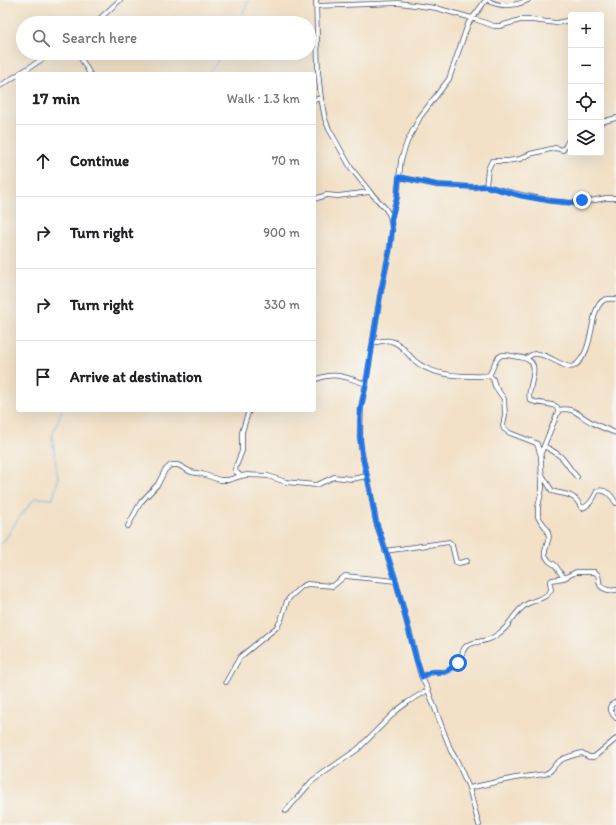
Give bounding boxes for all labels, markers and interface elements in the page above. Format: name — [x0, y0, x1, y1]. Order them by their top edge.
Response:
map controls — [568, 12, 604, 156]
button: + — [568, 12, 604, 48]
search box — [16, 16, 316, 60]
icon: search — [30, 27, 52, 49]
text: Search here — [62, 29, 137, 47]
button: − — [568, 48, 604, 84]
button: locate — [568, 84, 604, 120]
text: 17 min — [32, 88, 80, 108]
text: Walk · 1.3 km — [227, 91, 300, 106]
button: layers — [568, 120, 604, 156]
icon: ahead — [32, 150, 54, 172]
text: Continue — [70, 152, 129, 170]
text: 70 m — [272, 153, 300, 168]
route end — [573, 191, 591, 209]
icon: right — [32, 222, 54, 244]
text: Turn right — [70, 224, 134, 242]
text: 900 m — [263, 225, 300, 240]
icon: right — [32, 294, 54, 316]
text: Turn right — [70, 296, 134, 314]
text: 330 m — [264, 297, 300, 312]
icon: arrive — [32, 366, 54, 388]
text: Arrive at destination — [70, 368, 202, 386]
route start — [449, 654, 467, 672]

